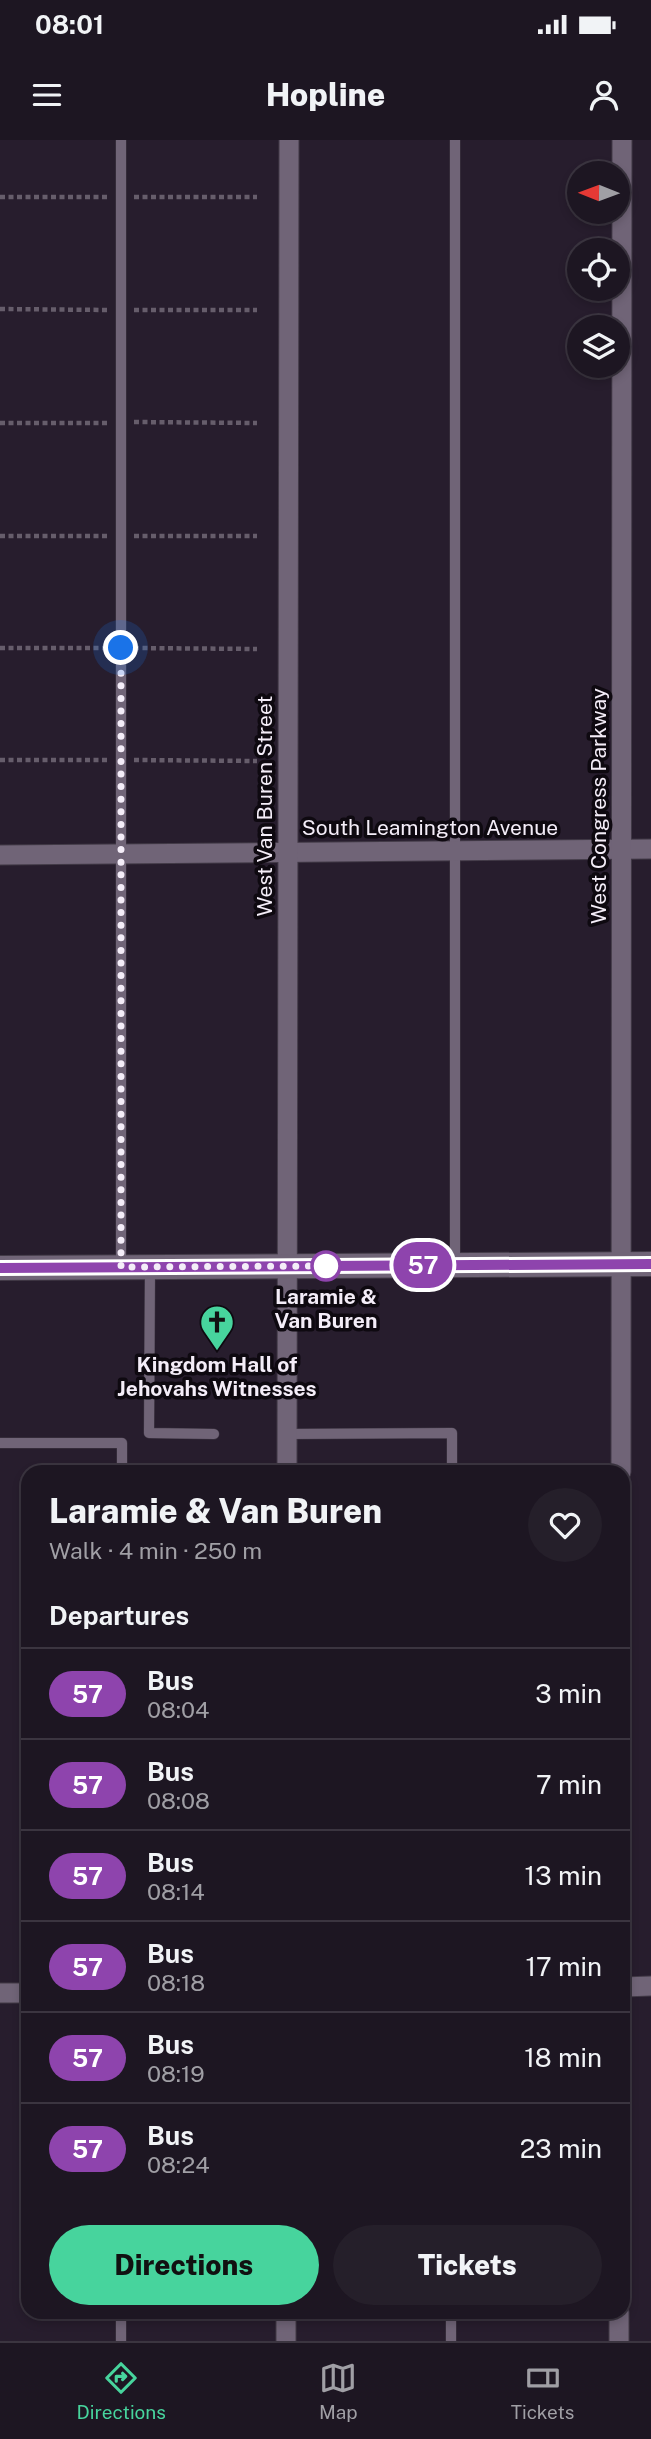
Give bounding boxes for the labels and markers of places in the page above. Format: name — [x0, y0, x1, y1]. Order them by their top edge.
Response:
marker: Laramie & Van Buren — [311, 1251, 341, 1281]
place label: Laramie & Van Buren — [275, 1284, 377, 1333]
church icon: Kingdom Hall of Jehovahs Witnesses — [198, 1303, 236, 1352]
place label: Kingdom Hall of Jehovahs Witnesses — [117, 1352, 317, 1401]

